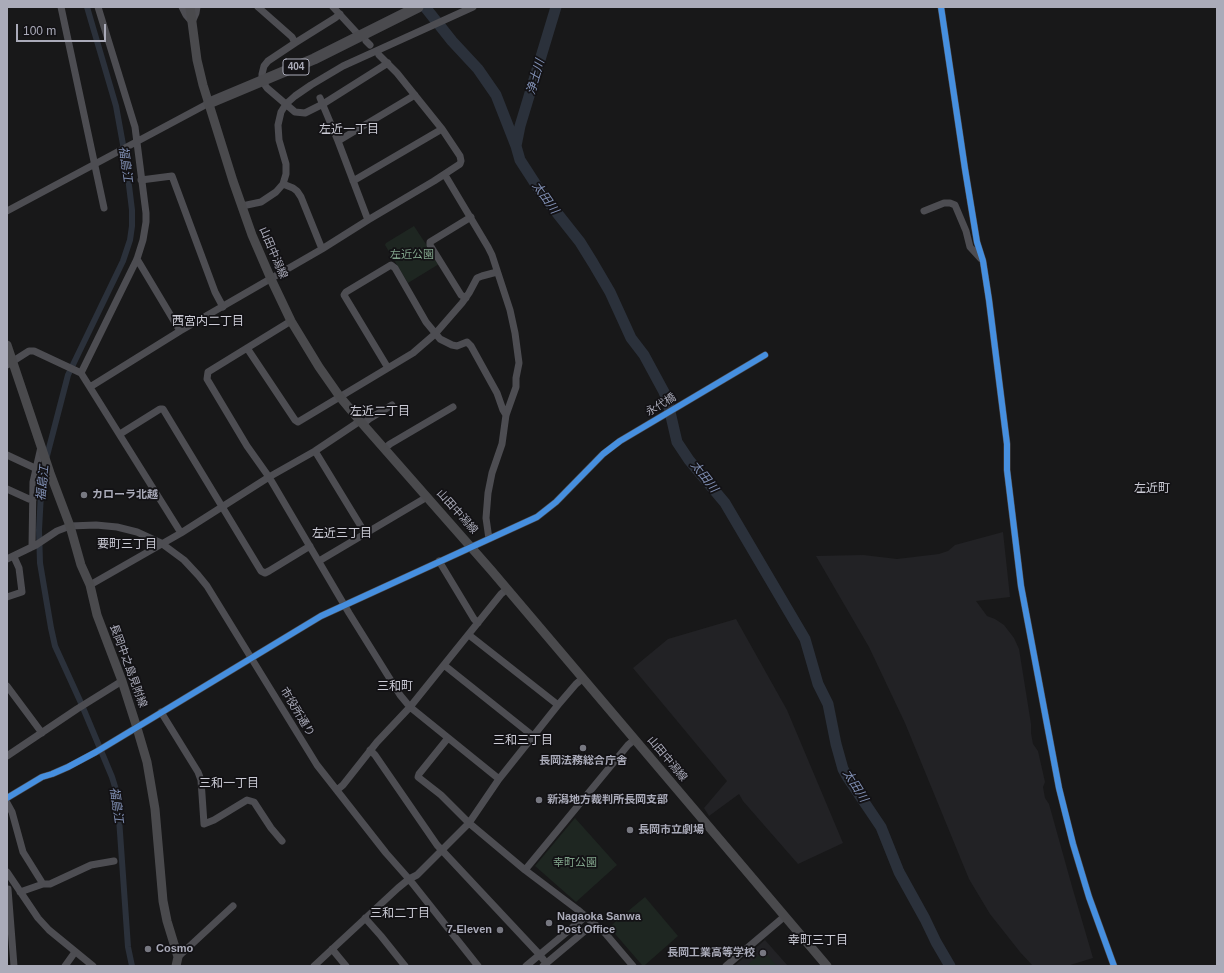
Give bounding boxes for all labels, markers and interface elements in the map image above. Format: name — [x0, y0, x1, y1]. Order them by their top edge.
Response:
scale bar — [18, 16, 108, 42]
text: 100 m — [23, 24, 56, 38]
water label: 浄土川 — [524, 58, 548, 96]
road number: 404 — [283, 59, 309, 75]
district label: 左近一丁目 — [319, 123, 379, 137]
water label: 福島江 — [115, 145, 135, 183]
water label: 太田川 — [529, 179, 561, 217]
street label: 山田中潟線 — [256, 225, 290, 281]
park label: 左近公園 — [390, 248, 434, 262]
district label: 西宮内二丁目 — [172, 315, 244, 329]
street label: 永代橋 — [643, 391, 679, 419]
district label: 左近二丁目 — [350, 405, 410, 419]
water label: 太田川 — [687, 458, 721, 496]
water label: 福島江 — [34, 464, 52, 502]
district label: 左近町 — [1134, 482, 1170, 496]
street label: 山田中潟線 — [434, 487, 480, 537]
place label: カローラ北越 — [92, 488, 158, 502]
marker: カローラ北越 — [79, 490, 89, 500]
district label: 左近三丁目 — [312, 527, 372, 541]
district label: 要町三丁目 — [97, 538, 157, 552]
street label: 長岡中之島見附線 — [107, 622, 149, 710]
district label: 三和町 — [377, 680, 413, 694]
street label: 市役所通り — [277, 685, 317, 739]
district label: 三和三丁目 — [493, 734, 553, 748]
street label: 山田中潟線 — [644, 734, 690, 784]
marker: 長岡法務総合庁舎 — [578, 743, 588, 753]
place label: 長岡法務総合庁舎 — [539, 754, 627, 768]
water label: 太田川 — [839, 767, 871, 805]
district label: 三和一丁目 — [199, 777, 259, 791]
water label: 福島江 — [106, 786, 126, 824]
place label: 新潟地方裁判所長岡支部 — [547, 793, 668, 807]
marker: 新潟地方裁判所長岡支部 — [534, 795, 544, 805]
place label: 長岡市立劇場 — [638, 823, 704, 837]
marker: 長岡市立劇場 — [625, 825, 635, 835]
park label: 幸町公園 — [553, 856, 597, 870]
district label: 三和二丁目 — [370, 907, 430, 921]
place label: Nagaoka Sanwa Post Office — [557, 910, 641, 936]
marker: Nagaoka Sanwa Post Office — [544, 918, 554, 928]
place label: 7-Eleven — [447, 923, 492, 937]
marker: 7-Eleven — [495, 925, 505, 935]
district label: 幸町三丁目 — [788, 934, 848, 948]
place label: Cosmo — [156, 942, 193, 956]
marker: Cosmo — [143, 944, 153, 954]
place label: 長岡工業高等学校 — [667, 946, 755, 960]
marker: 長岡工業高等学校 — [758, 948, 768, 958]

